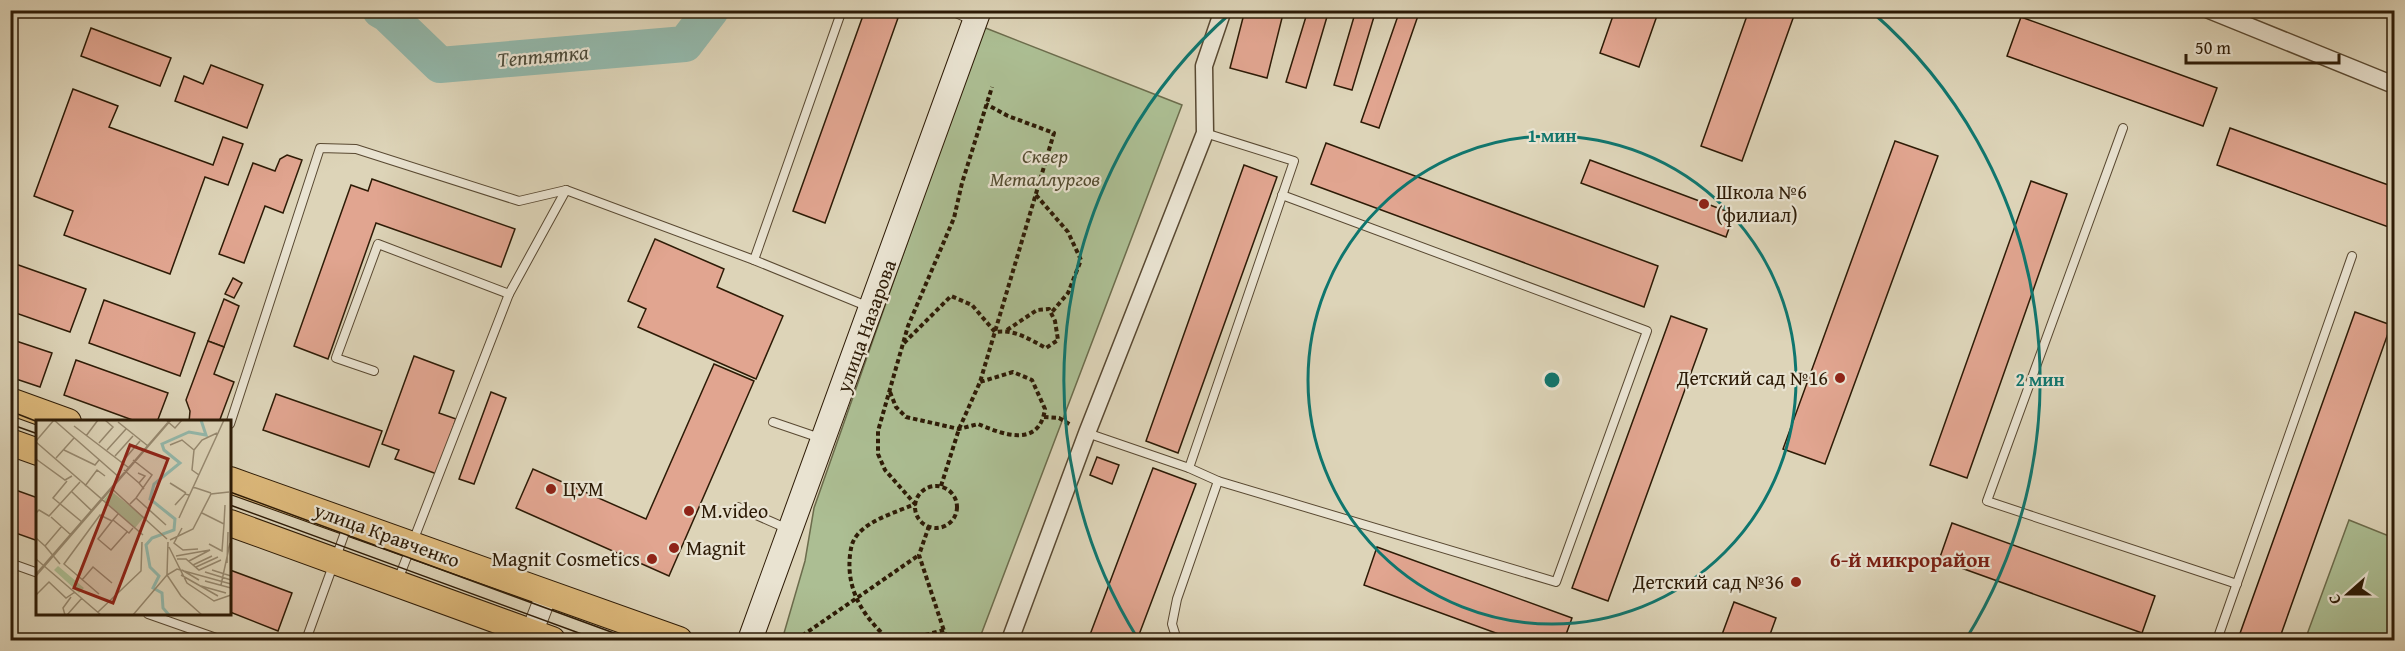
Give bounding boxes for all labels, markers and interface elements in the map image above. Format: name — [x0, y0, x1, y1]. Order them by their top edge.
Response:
scale bar — [2186, 27, 2339, 65]
text: 50 m — [2195, 34, 2231, 61]
water label: Тептятка — [496, 36, 590, 75]
text: 1 мин — [1527, 122, 1577, 149]
park label: Сквер Металлургов — [990, 141, 1100, 193]
place label: Школа №6 (филиал) — [1716, 177, 1807, 229]
marker: Школа №6 (филиал) — [1697, 197, 1711, 211]
street label: улица Назарова — [828, 255, 903, 397]
place label: Детский сад №16 — [1676, 363, 1828, 392]
text: 2 мин — [2015, 366, 2065, 393]
centre of rings — [1542, 370, 1562, 390]
marker: Детский сад №16 — [1833, 371, 1847, 385]
inset map — [36, 420, 231, 615]
place label: ЦУМ — [563, 474, 604, 503]
marker: ЦУМ — [544, 482, 558, 496]
street label: улица Кравченко — [309, 494, 464, 574]
place label: M.video — [701, 496, 768, 525]
marker: M.video — [682, 504, 696, 518]
place label: Magnit — [686, 533, 746, 562]
marker: Magnit — [667, 541, 681, 555]
place label: Magnit Cosmetics — [492, 544, 640, 573]
district label: 6-й микрорайон — [1830, 544, 1990, 575]
marker: Magnit Cosmetics — [645, 552, 659, 566]
north arrow — [2318, 564, 2378, 624]
place label: Детский сад №36 — [1632, 567, 1784, 596]
marker: Детский сад №36 — [1789, 575, 1803, 589]
text: С — [2321, 591, 2347, 608]

